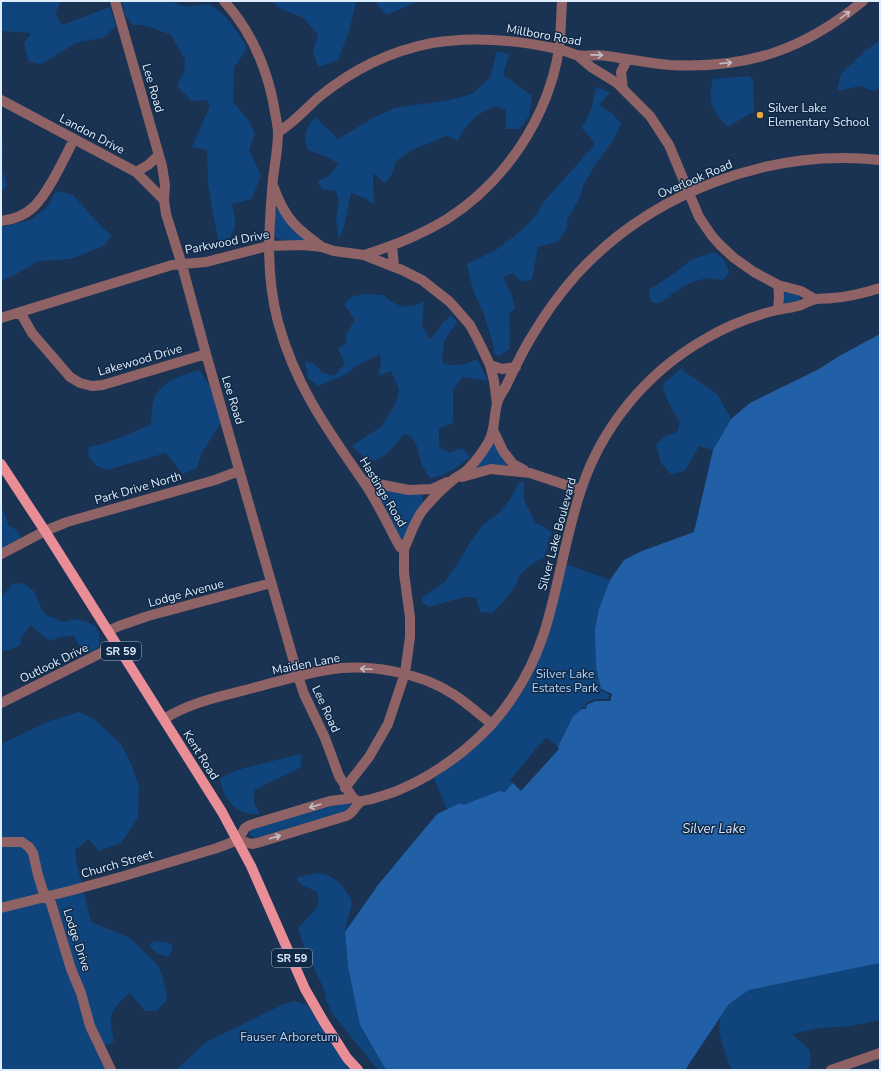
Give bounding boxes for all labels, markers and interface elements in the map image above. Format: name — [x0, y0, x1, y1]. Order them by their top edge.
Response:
one-way arrow — [839, 11, 850, 19]
street label: Millboro Road — [505, 21, 583, 49]
one-way arrow — [590, 51, 603, 59]
one-way arrow — [719, 59, 732, 66]
street label: Lee Road — [138, 62, 168, 114]
place label: Silver Lake Elementary School — [768, 100, 870, 130]
street label: Landon Drive — [57, 110, 127, 158]
marker: Silver Lake Elementary School — [755, 110, 765, 120]
street label: Overlook Road — [655, 156, 735, 202]
street label: Parkwood Drive — [183, 226, 271, 258]
street label: Lakewood Drive — [96, 340, 184, 380]
street label: Lee Road — [218, 374, 248, 426]
street label: Hastings Road — [356, 454, 410, 530]
street label: Park Drive North — [93, 468, 183, 508]
street label: Silver Lake Boulevard — [534, 476, 580, 592]
street label: Lodge Avenue — [147, 575, 225, 611]
street label: Outlook Drive — [17, 639, 91, 687]
road number: SR 59 — [101, 642, 141, 660]
street label: Maiden Lane — [271, 650, 341, 678]
one-way arrow — [360, 666, 373, 673]
park label: Silver Lake Estates Park — [532, 666, 599, 696]
street label: Lee Road — [308, 683, 344, 735]
street label: Kent Road — [179, 727, 223, 783]
one-way arrow — [309, 802, 322, 810]
water label: Silver Lake — [682, 820, 746, 838]
one-way arrow — [269, 833, 282, 840]
street label: Church Street — [79, 846, 156, 882]
street label: Lodge Drive — [59, 907, 95, 973]
road number: SR 59 — [272, 949, 312, 967]
park label: Fauser Arboretum — [240, 1029, 338, 1045]

